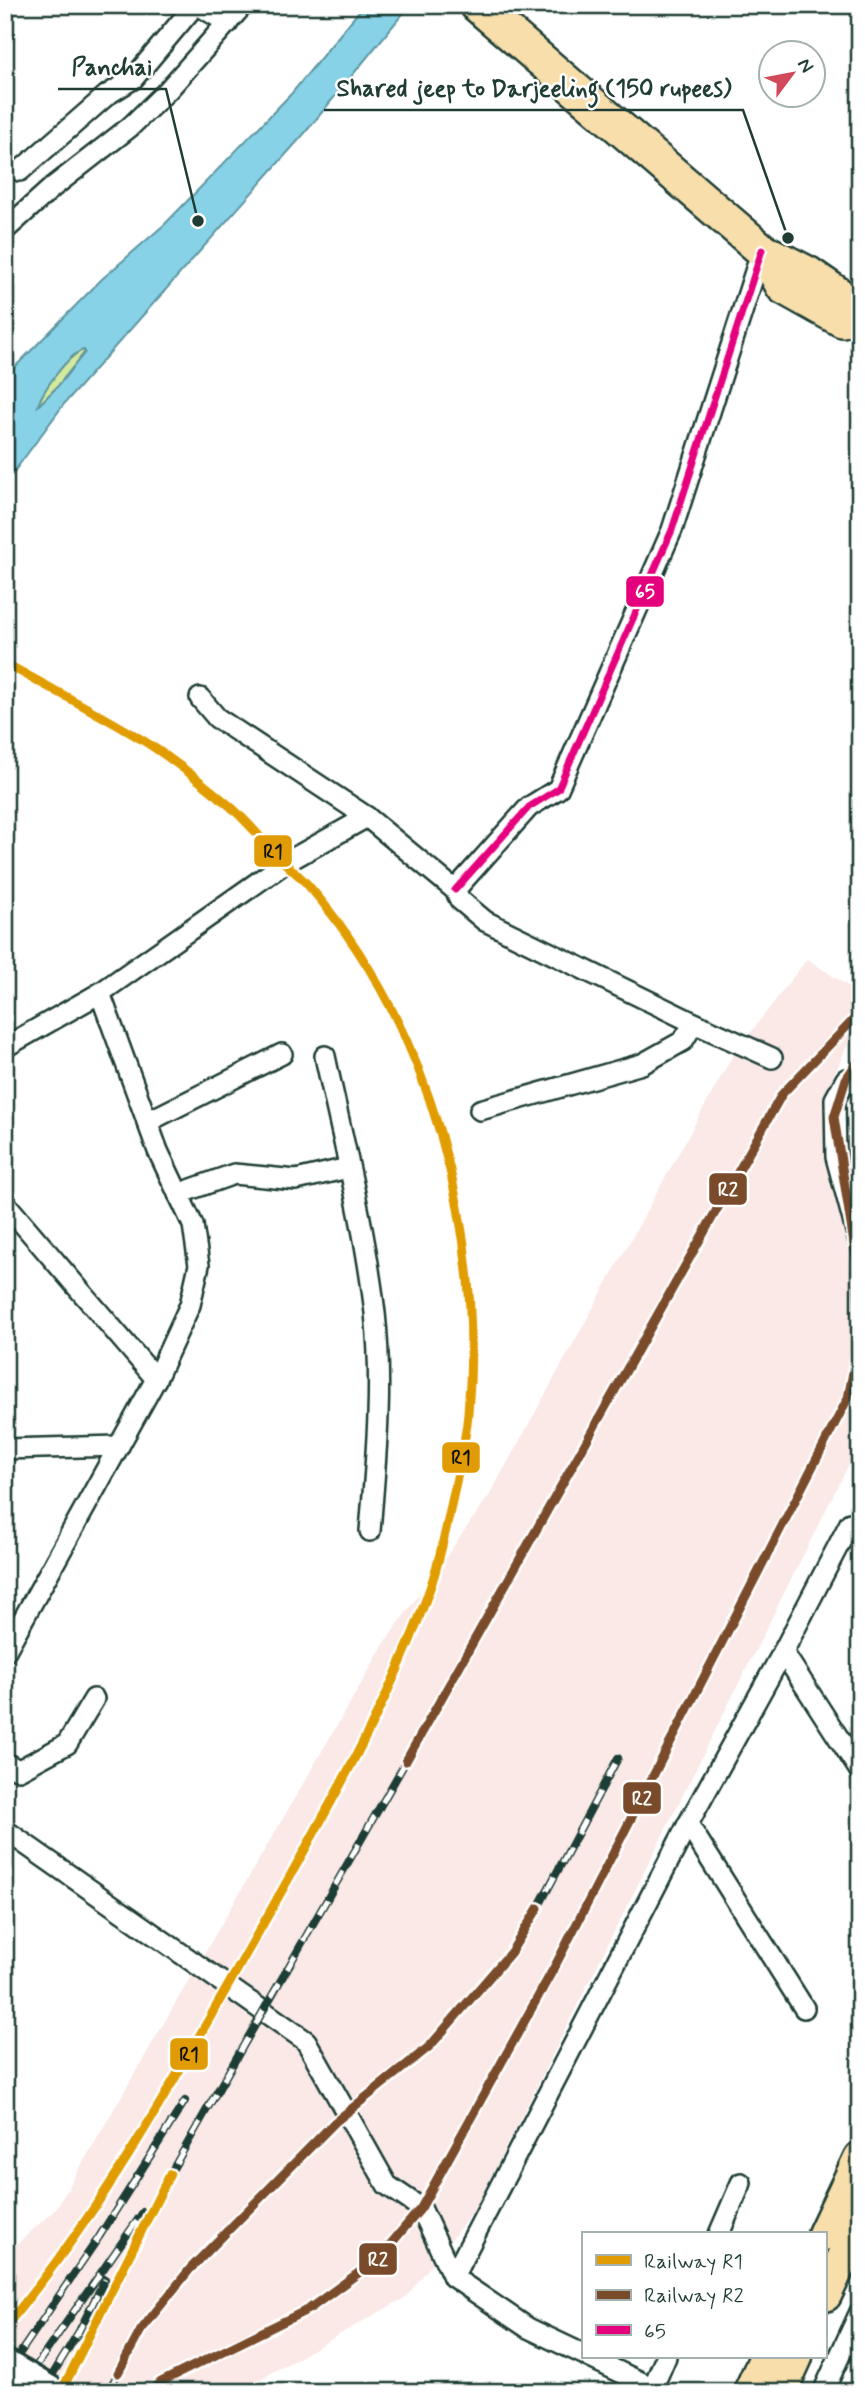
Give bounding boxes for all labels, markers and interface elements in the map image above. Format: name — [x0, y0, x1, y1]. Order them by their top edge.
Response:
north arrow — [756, 38, 826, 108]
callout: Panchai — [58, 44, 166, 89]
text: Panchai — [72, 53, 152, 84]
text: N — [791, 54, 819, 78]
callout: Shared jeep to Darjeeling (150 rupees) — [324, 65, 743, 110]
text: Shared jeep to Darjeeling (150 rupees) — [336, 74, 732, 108]
line badge: 65 — [625, 575, 665, 608]
text: 65 — [635, 580, 655, 605]
line badge: R1 — [253, 834, 293, 868]
text: R1 — [263, 840, 283, 865]
line badge: R2 — [708, 1172, 748, 1206]
text: R2 — [718, 1178, 739, 1203]
line badge: R1 — [441, 1441, 481, 1474]
text: R1 — [451, 1446, 471, 1471]
line badge: R2 — [622, 1781, 662, 1815]
text: R2 — [632, 1787, 653, 1812]
line badge: R1 — [169, 2037, 209, 2071]
text: R1 — [179, 2043, 199, 2068]
legend — [582, 2232, 826, 2358]
line badge: R2 — [358, 2242, 398, 2276]
text: R2 — [368, 2248, 389, 2273]
text: Railway R1 — [644, 2248, 743, 2276]
text: Railway R2 — [644, 2282, 744, 2310]
text: 65 — [644, 2318, 666, 2346]

